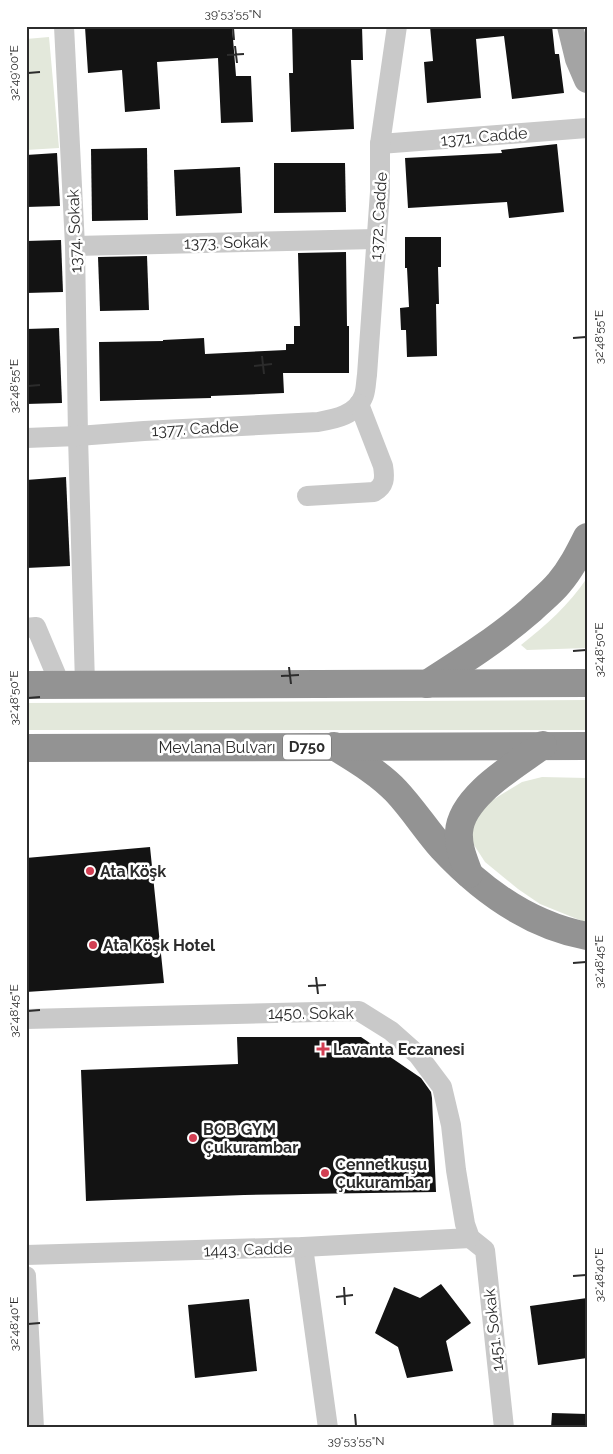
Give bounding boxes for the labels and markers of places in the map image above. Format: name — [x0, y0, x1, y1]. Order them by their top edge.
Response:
place label: Ata Köşk — [100, 862, 166, 881]
marker: Ata Köşk — [84, 865, 96, 877]
place label: Ata Köşk Hotel — [103, 936, 216, 955]
marker: Ata Köşk Hotel — [87, 939, 99, 951]
place label: Lavanta Eczanesi — [333, 1040, 465, 1059]
marker: Lavanta Eczanesi — [317, 1043, 329, 1055]
place label: BOB GYM Çukurambar — [203, 1120, 298, 1157]
marker: BOB GYM Çukurambar — [187, 1132, 199, 1144]
place label: Cennetkuşu Çukurambar — [335, 1155, 430, 1192]
marker: Cennetkuşu Çukurambar — [319, 1167, 331, 1179]

